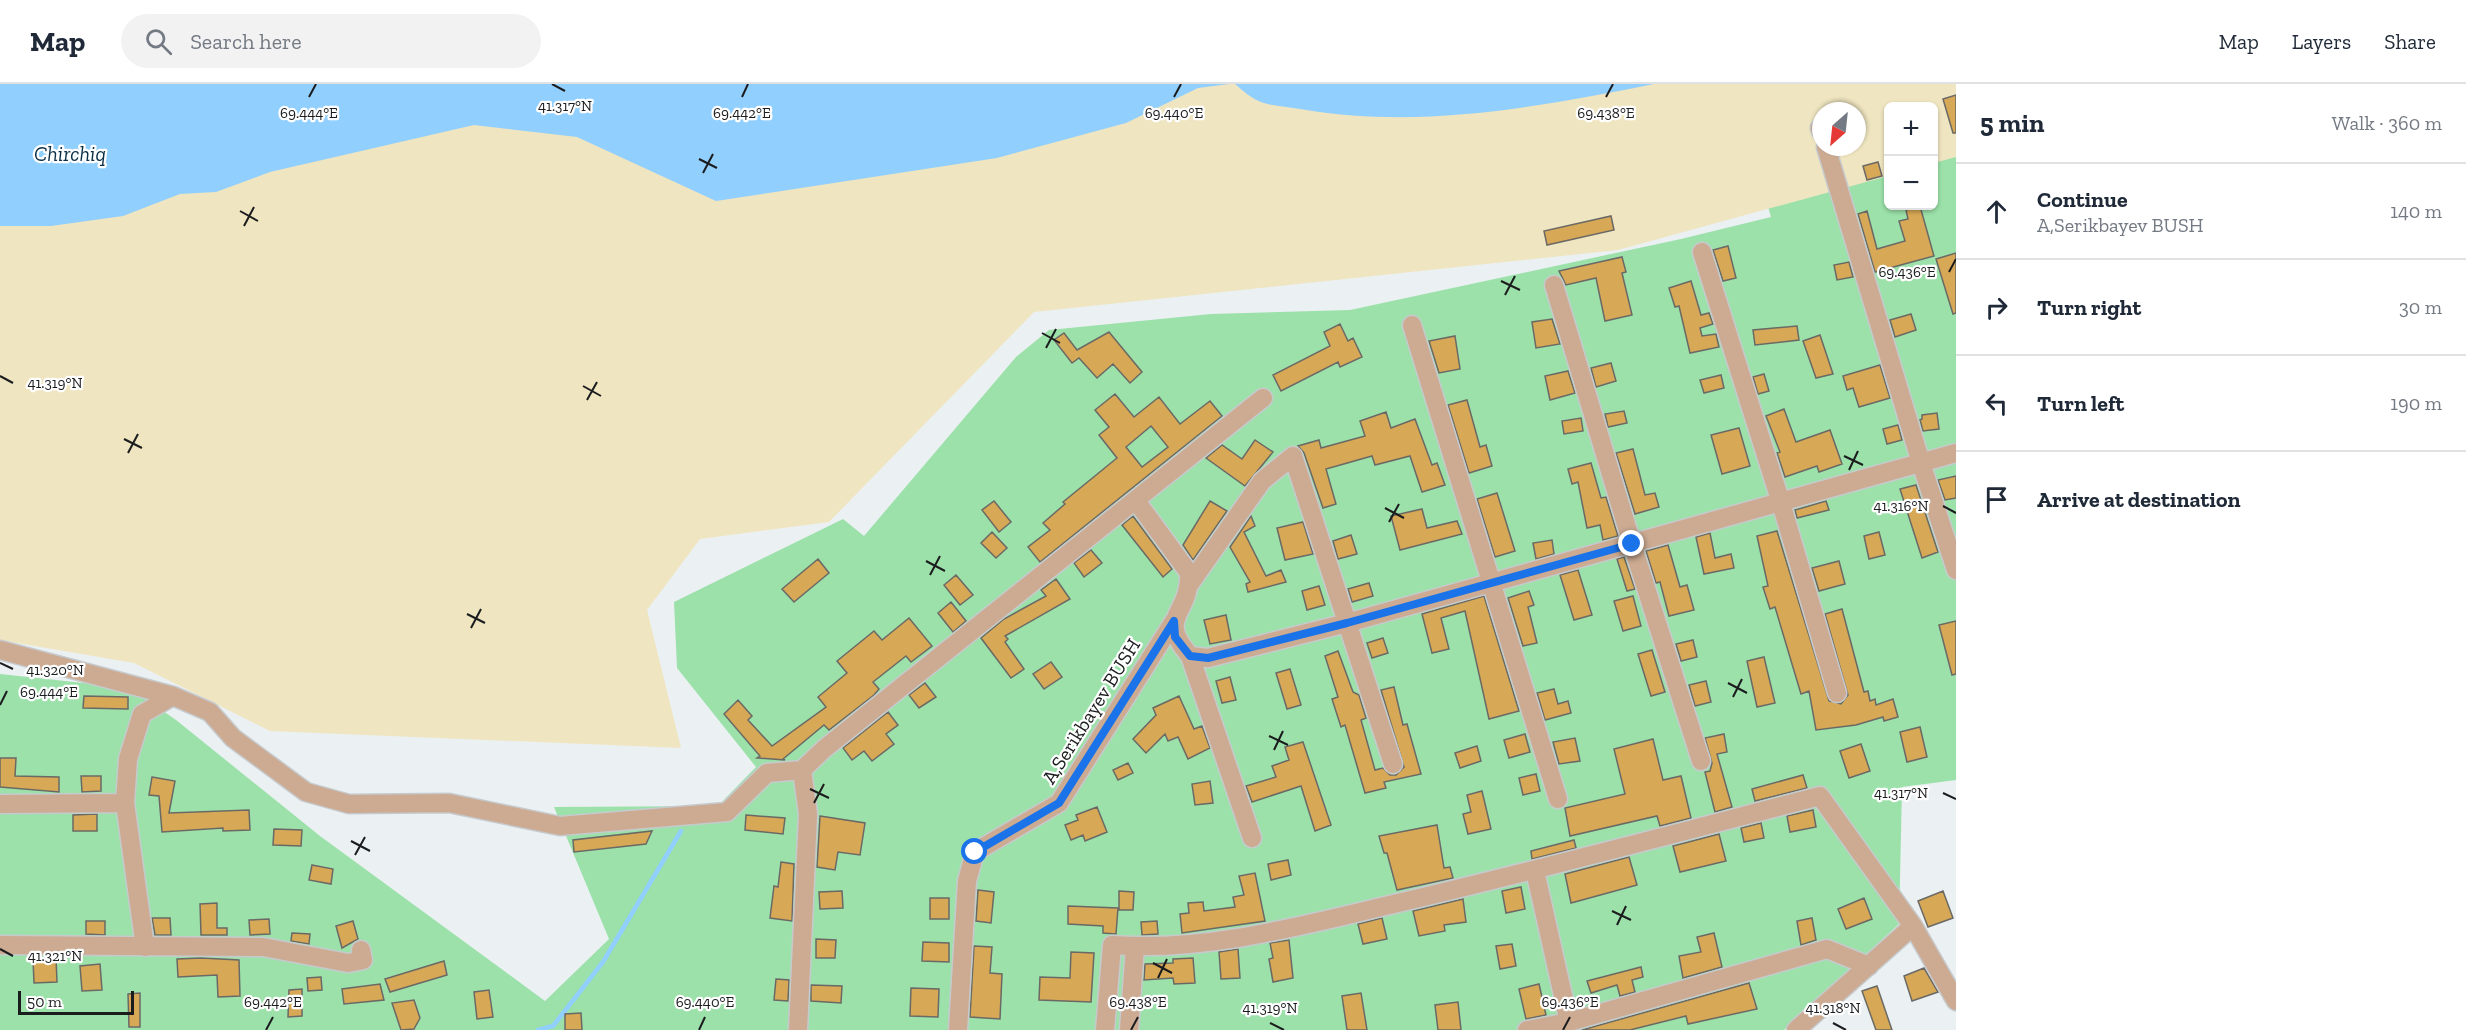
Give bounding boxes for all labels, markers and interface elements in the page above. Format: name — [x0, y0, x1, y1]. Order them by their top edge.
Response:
search box — [121, 14, 541, 68]
text: Map — [30, 25, 85, 58]
icon: search — [142, 25, 175, 58]
text: Search here — [190, 28, 302, 55]
text: Map — [2219, 29, 2259, 54]
text: Layers — [2292, 29, 2351, 54]
text: Share — [2384, 29, 2436, 54]
text: 41.317°N — [538, 97, 592, 115]
north arrow — [1812, 102, 1866, 156]
map controls — [1884, 102, 1938, 210]
button: + — [1884, 102, 1938, 156]
text: 69.444°E — [280, 104, 338, 122]
text: 69.442°E — [713, 104, 771, 122]
text: 69.440°E — [1145, 104, 1204, 122]
text: 69.438°E — [1577, 104, 1635, 122]
text: 5 min — [1980, 107, 2044, 139]
text: Walk · 360 m — [2332, 111, 2442, 135]
water label: Chirchiq — [34, 141, 106, 166]
button: − — [1884, 156, 1938, 210]
text: Continue — [2037, 186, 2128, 213]
icon: ahead — [1980, 195, 2013, 228]
text: 140 m — [2390, 199, 2442, 223]
text: A,Serikbayev BUSH — [2037, 213, 2204, 237]
text: 69.436°E — [1878, 263, 1936, 281]
icon: right — [1980, 291, 2013, 324]
text: Turn right — [2037, 294, 2141, 321]
text: 30 m — [2399, 295, 2442, 319]
text: 41.319°N — [27, 374, 83, 392]
icon: left — [1980, 387, 2013, 420]
text: Turn left — [2037, 390, 2124, 417]
text: 190 m — [2390, 391, 2442, 415]
icon: arrive — [1980, 483, 2013, 516]
text: Arrive at destination — [2037, 486, 2240, 513]
text: 41.316°N — [1873, 497, 1929, 515]
route end — [1618, 530, 1644, 556]
street label: A,Serikbayev BUSH — [1037, 634, 1145, 788]
text: 41.320°N — [26, 661, 84, 679]
text: 69.444°E — [20, 683, 78, 701]
text: 41.317°N — [1874, 784, 1928, 802]
route start — [961, 838, 987, 864]
text: 41.321°N — [28, 947, 82, 965]
scale bar — [18, 988, 134, 1016]
text: 50 m — [27, 992, 62, 1011]
text: 69.442°E — [244, 993, 302, 1011]
text: 69.440°E — [676, 993, 735, 1011]
text: 69.438°E — [1109, 993, 1167, 1011]
text: 69.436°E — [1541, 993, 1599, 1011]
text: 41.319°N — [1242, 999, 1298, 1017]
text: 41.318°N — [1805, 999, 1861, 1017]

